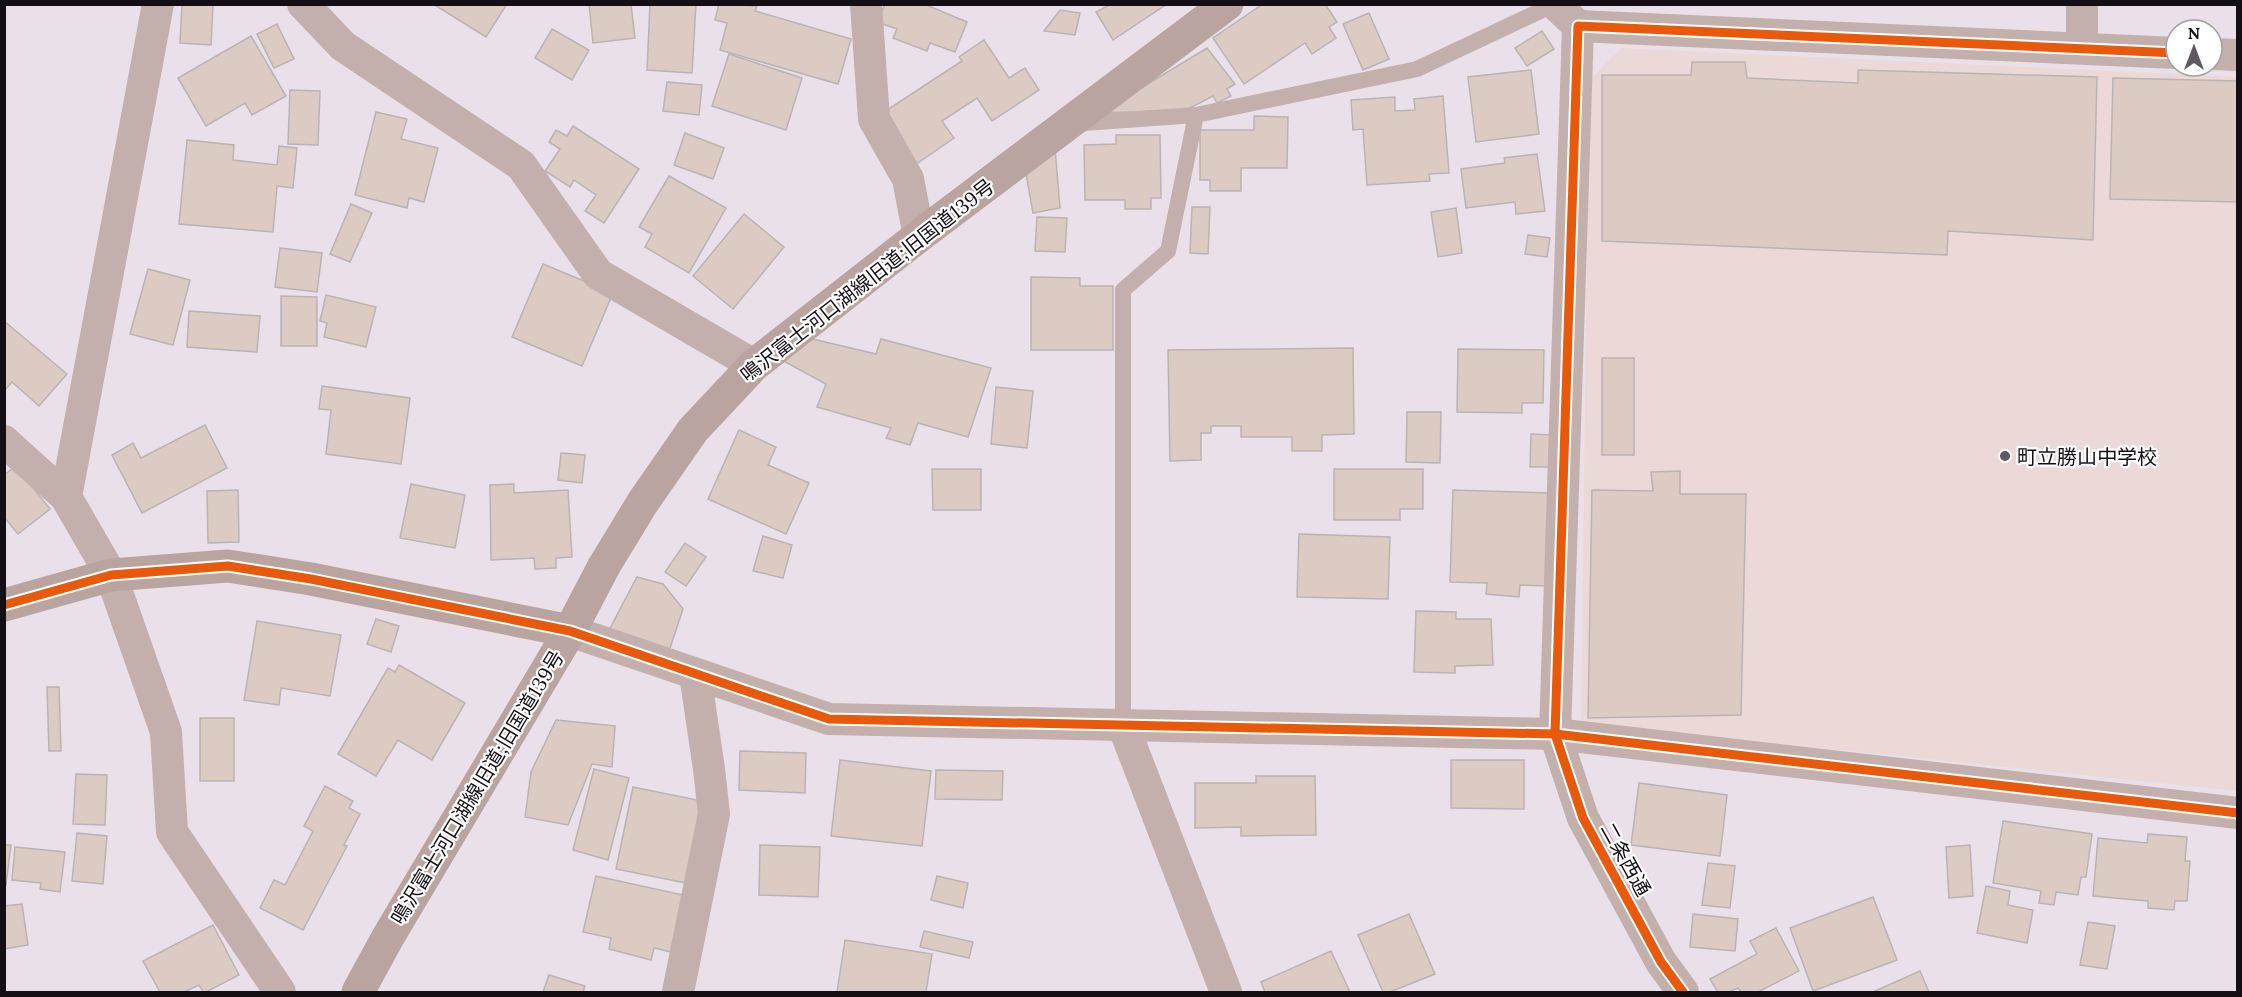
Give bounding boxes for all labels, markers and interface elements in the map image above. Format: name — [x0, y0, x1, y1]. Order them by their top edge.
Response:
north arrow — [2164, 18, 2224, 78]
text: N — [2188, 23, 2200, 43]
street label: 鳴沢富士河口湖線旧道;旧国道139号 — [735, 173, 999, 387]
place label: 町立勝山中学校 — [2017, 444, 2157, 469]
marker: 町立勝山中学校 — [1998, 449, 2012, 463]
street label: 鳴沢富士河口湖線旧道;旧国道139号 — [385, 645, 569, 929]
street label: 二条西通 — [1596, 818, 1656, 900]

